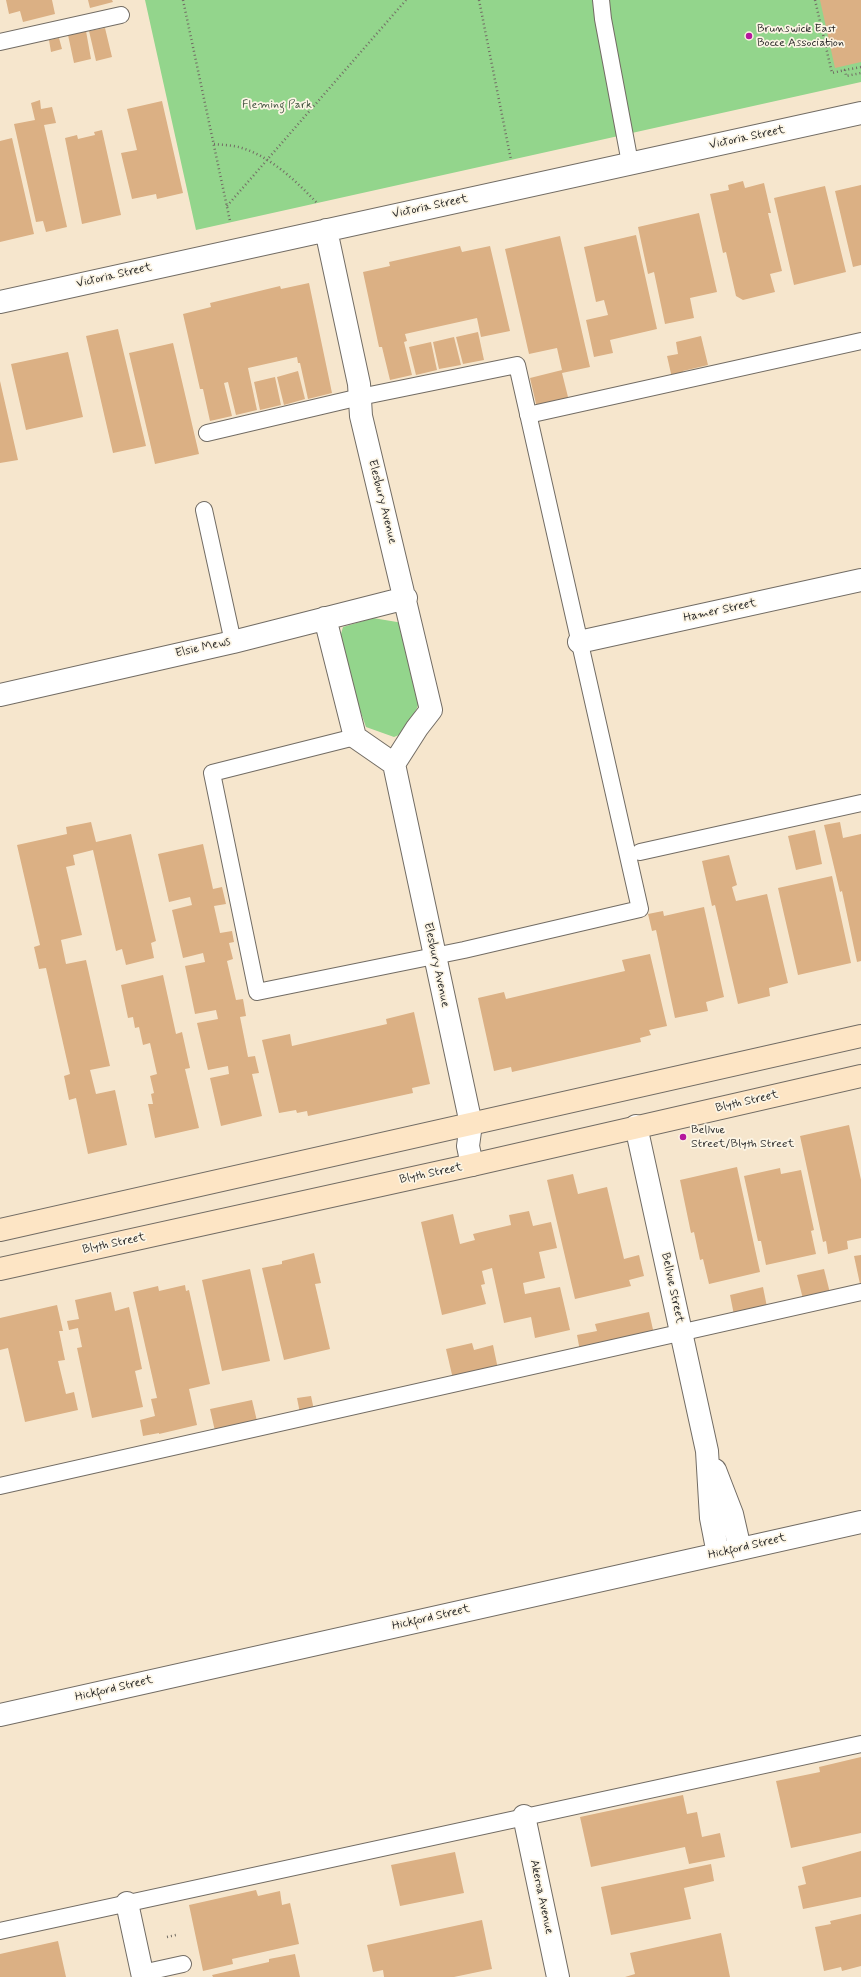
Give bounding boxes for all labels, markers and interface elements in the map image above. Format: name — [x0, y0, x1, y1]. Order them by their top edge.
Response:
place label: Brunswick East Bocce Association — [757, 22, 844, 50]
marker: Brunswick East Bocce Association — [744, 31, 754, 41]
park label: Fleming Park — [242, 98, 312, 112]
street label: Victoria Street — [708, 123, 786, 153]
street label: Victoria Street — [391, 192, 469, 222]
street label: Victoria Street — [75, 260, 153, 292]
street label: Elesbury Avenue — [365, 458, 399, 546]
street label: Hamer Street — [682, 596, 758, 626]
street label: Elsie Mews — [174, 635, 232, 661]
street label: Elesbury Avenue — [420, 921, 452, 1009]
street label: Blyth Street — [714, 1088, 780, 1116]
place label: Bellvue Street/Blyth Street — [691, 1123, 794, 1151]
marker: Bellvue Street/Blyth Street — [678, 1132, 688, 1142]
street label: Blyth Street — [398, 1160, 464, 1188]
street label: Blyth Street — [81, 1230, 147, 1258]
street label: Bellvue Street — [657, 1251, 687, 1325]
street label: Hickford Street — [707, 1531, 787, 1563]
street label: Hickford Street — [391, 1602, 471, 1634]
street label: Hickford Street — [74, 1673, 154, 1705]
street label: Akeroa Avenue — [526, 1858, 556, 1936]

